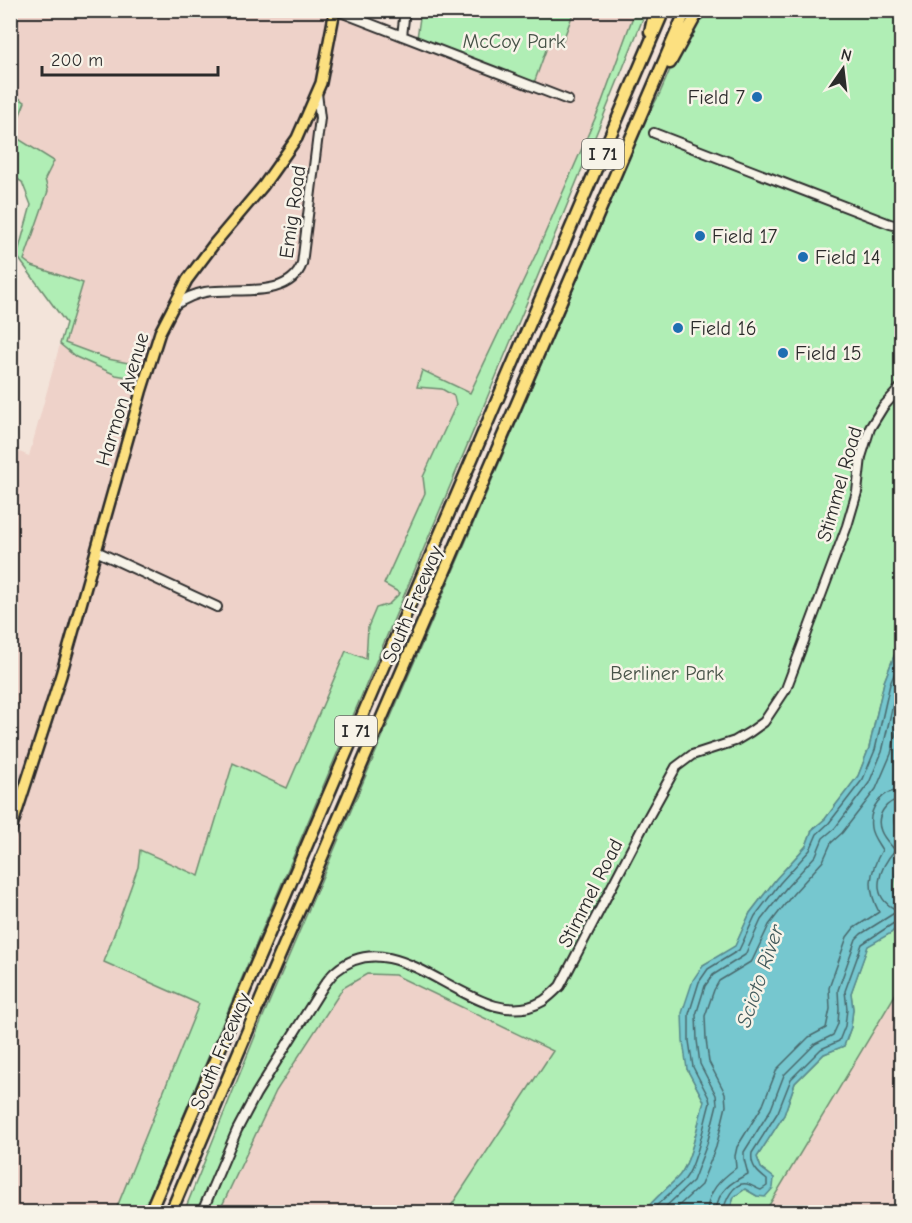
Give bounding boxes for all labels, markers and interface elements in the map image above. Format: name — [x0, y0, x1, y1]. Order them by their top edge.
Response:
park label: McCoy Park — [462, 30, 566, 53]
scale bar — [42, 39, 218, 77]
north arrow — [813, 39, 873, 99]
text: N — [839, 45, 854, 65]
text: 200 m — [51, 50, 103, 71]
place label: Field 7 — [688, 86, 746, 109]
marker: Field 7 — [750, 90, 764, 104]
road number: I 71 — [582, 139, 624, 169]
street label: Emig Road — [275, 164, 310, 260]
place label: Field 17 — [712, 225, 778, 248]
marker: Field 17 — [693, 229, 707, 243]
place label: Field 14 — [815, 246, 880, 269]
marker: Field 14 — [796, 250, 810, 264]
place label: Field 16 — [690, 317, 757, 340]
marker: Field 16 — [671, 321, 685, 335]
street label: Harmon Avenue — [91, 330, 154, 469]
place label: Field 15 — [795, 342, 862, 365]
marker: Field 15 — [776, 346, 790, 360]
street label: Stimmel Road — [812, 424, 867, 544]
street label: South Freeway — [377, 542, 447, 666]
park label: Berliner Park — [610, 662, 724, 685]
road number: I 71 — [335, 716, 377, 746]
street label: Stimmel Road — [553, 835, 628, 951]
water label: Scioto River — [731, 920, 789, 1030]
street label: South Freeway — [185, 989, 255, 1113]

